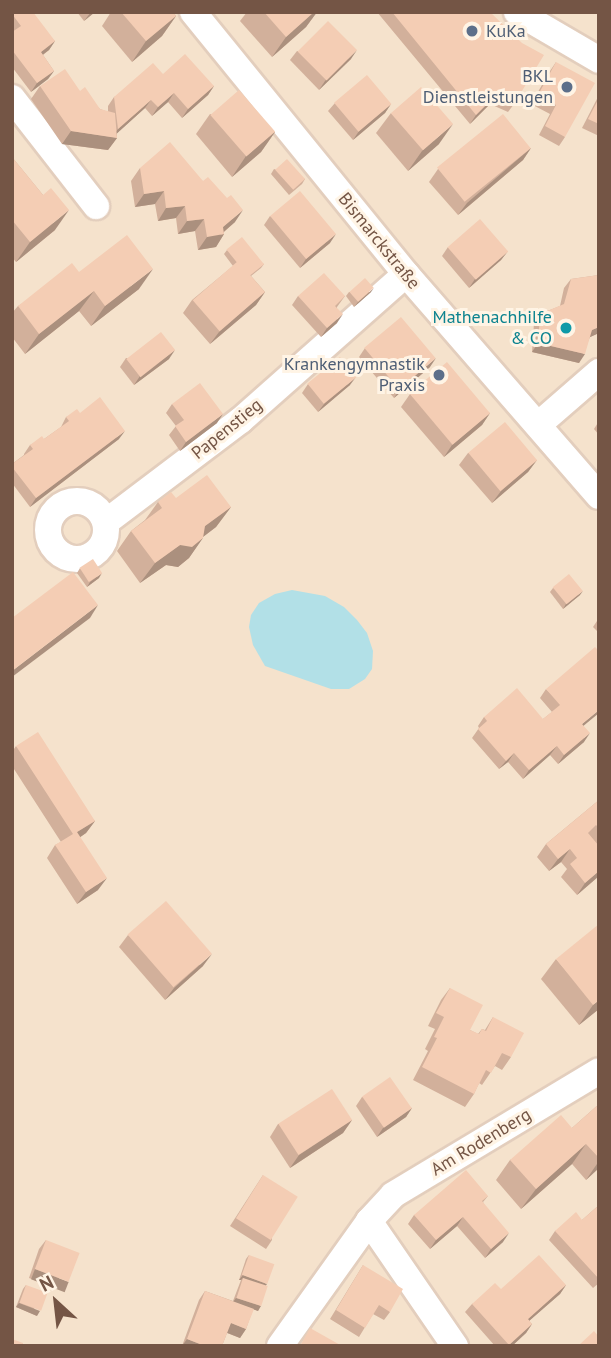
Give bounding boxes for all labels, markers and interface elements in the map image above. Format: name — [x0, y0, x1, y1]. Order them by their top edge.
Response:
place label: KuKa — [486, 20, 526, 42]
marker: KuKa — [464, 23, 480, 39]
place label: BKL Dienstleistungen — [423, 66, 553, 108]
marker: BKL Dienstleistungen — [559, 79, 575, 95]
street label: Bismarckstraße — [334, 188, 424, 294]
place label: Mathenachhilfe & CO — [432, 307, 552, 350]
marker: Mathenachhilfe & CO — [558, 320, 574, 336]
place label: Krankengymnastik Praxis — [284, 354, 425, 396]
marker: Krankengymnastik Praxis — [431, 367, 447, 383]
street label: Papenstieg — [187, 394, 267, 464]
street label: Am Rodenberg — [427, 1104, 535, 1180]
north arrow — [21, 1267, 91, 1337]
text: N — [35, 1270, 57, 1297]

